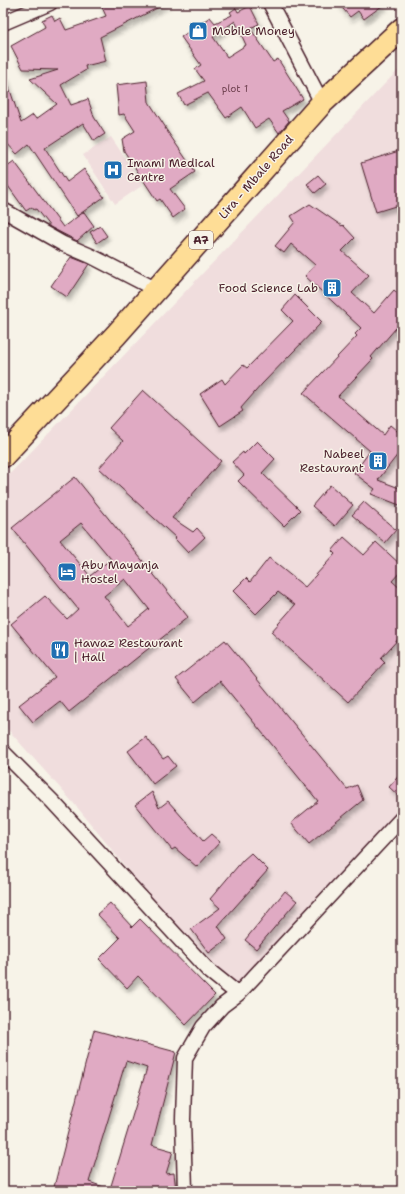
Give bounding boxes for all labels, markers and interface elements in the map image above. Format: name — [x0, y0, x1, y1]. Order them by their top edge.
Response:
shop icon: Mobile Money — [187, 20, 209, 42]
place label: Mobile Money — [212, 23, 295, 39]
house number: plot 1 — [222, 82, 248, 95]
street label: Lira - Mbale Road — [215, 131, 297, 222]
place label: Imami Medical Centre — [127, 155, 215, 185]
hospital icon: Imami Medical Centre — [102, 159, 124, 181]
road number: A7 — [189, 231, 213, 249]
building icon: Food Science Lab — [321, 277, 343, 299]
place label: Food Science Lab — [218, 280, 318, 296]
place label: Nabeel Restaurant — [300, 446, 364, 476]
building icon: Nabeel Restaurant — [367, 450, 389, 472]
place label: Abu Mayanja Hostel — [81, 557, 159, 587]
hotel icon: Abu Mayanja Hostel — [56, 561, 78, 583]
place label: Hawaz Restaurant | Hall — [74, 635, 183, 665]
restaurant icon: Hawaz Restaurant | Hall — [49, 639, 71, 661]

